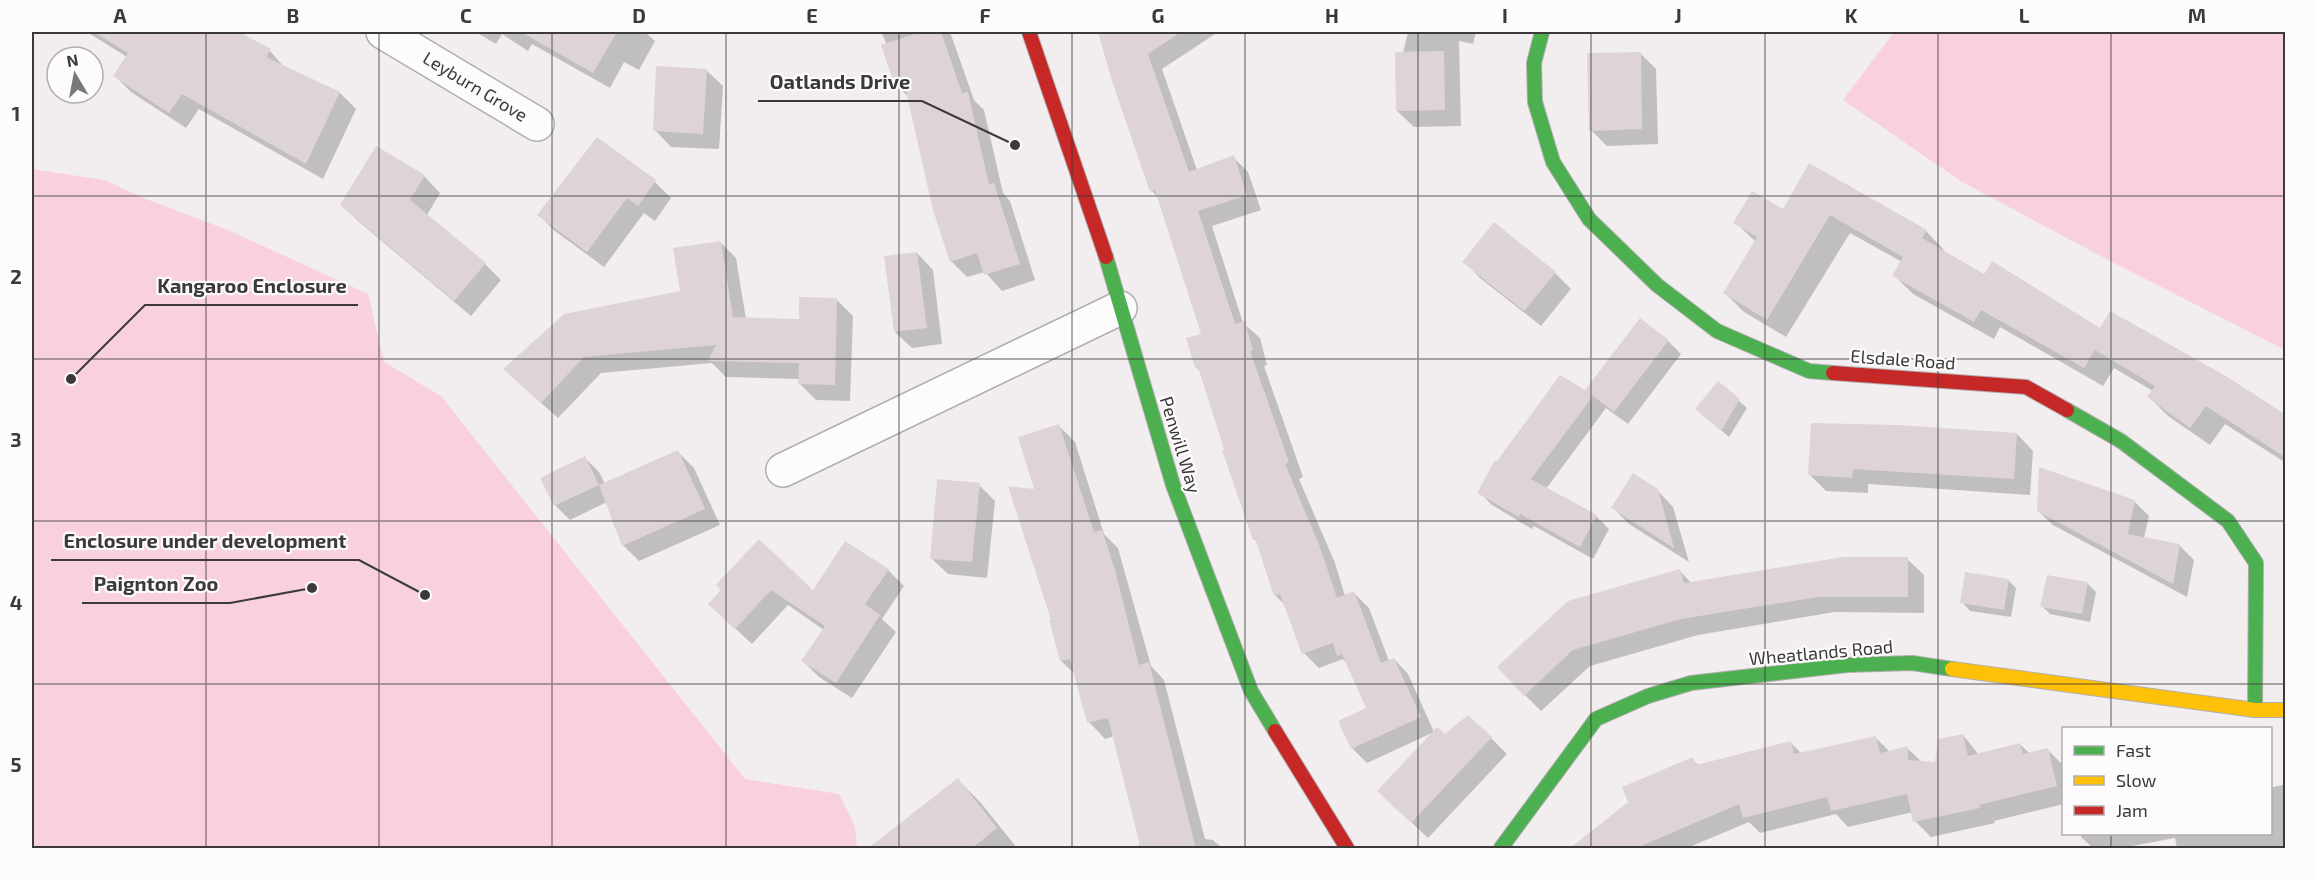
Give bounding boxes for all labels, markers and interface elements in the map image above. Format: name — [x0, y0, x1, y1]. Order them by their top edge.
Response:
text: A — [113, 3, 127, 27]
text: B — [287, 3, 299, 27]
text: C — [460, 3, 472, 27]
text: D — [632, 3, 646, 27]
text: E — [806, 3, 818, 27]
text: F — [979, 3, 991, 27]
text: G — [1152, 3, 1164, 27]
text: H — [1325, 3, 1339, 27]
text: I — [1502, 3, 1508, 27]
text: J — [1674, 3, 1682, 27]
text: K — [1845, 3, 1858, 27]
text: L — [2019, 3, 2030, 27]
text: M — [2188, 3, 2206, 27]
north arrow — [45, 45, 105, 105]
street label: Leyburn Grove — [419, 46, 532, 126]
text: N — [65, 49, 80, 70]
callout: Oatlands Drive — [758, 63, 922, 101]
text: Oatlands Drive — [770, 69, 910, 93]
text: 1 — [12, 101, 20, 125]
text: 2 — [10, 264, 22, 288]
callout: Kangaroo Enclosure — [145, 267, 358, 305]
text: Kangaroo Enclosure — [157, 273, 347, 297]
street label: Elsdale Road — [1850, 344, 1956, 374]
street label: Penwill Way — [1156, 394, 1206, 496]
text: 3 — [10, 427, 22, 451]
callout: Enclosure under development — [51, 522, 359, 560]
text: Enclosure under development — [63, 528, 347, 552]
callout: Paignton Zoo — [82, 565, 230, 603]
text: Paignton Zoo — [94, 571, 218, 595]
text: 4 — [10, 590, 23, 614]
street label: Wheatlands Road — [1748, 635, 1894, 669]
legend — [2062, 727, 2272, 835]
text: Fast — [2116, 739, 2151, 761]
text: 5 — [10, 752, 22, 776]
text: Slow — [2116, 769, 2157, 791]
text: Jam — [2116, 799, 2148, 821]

